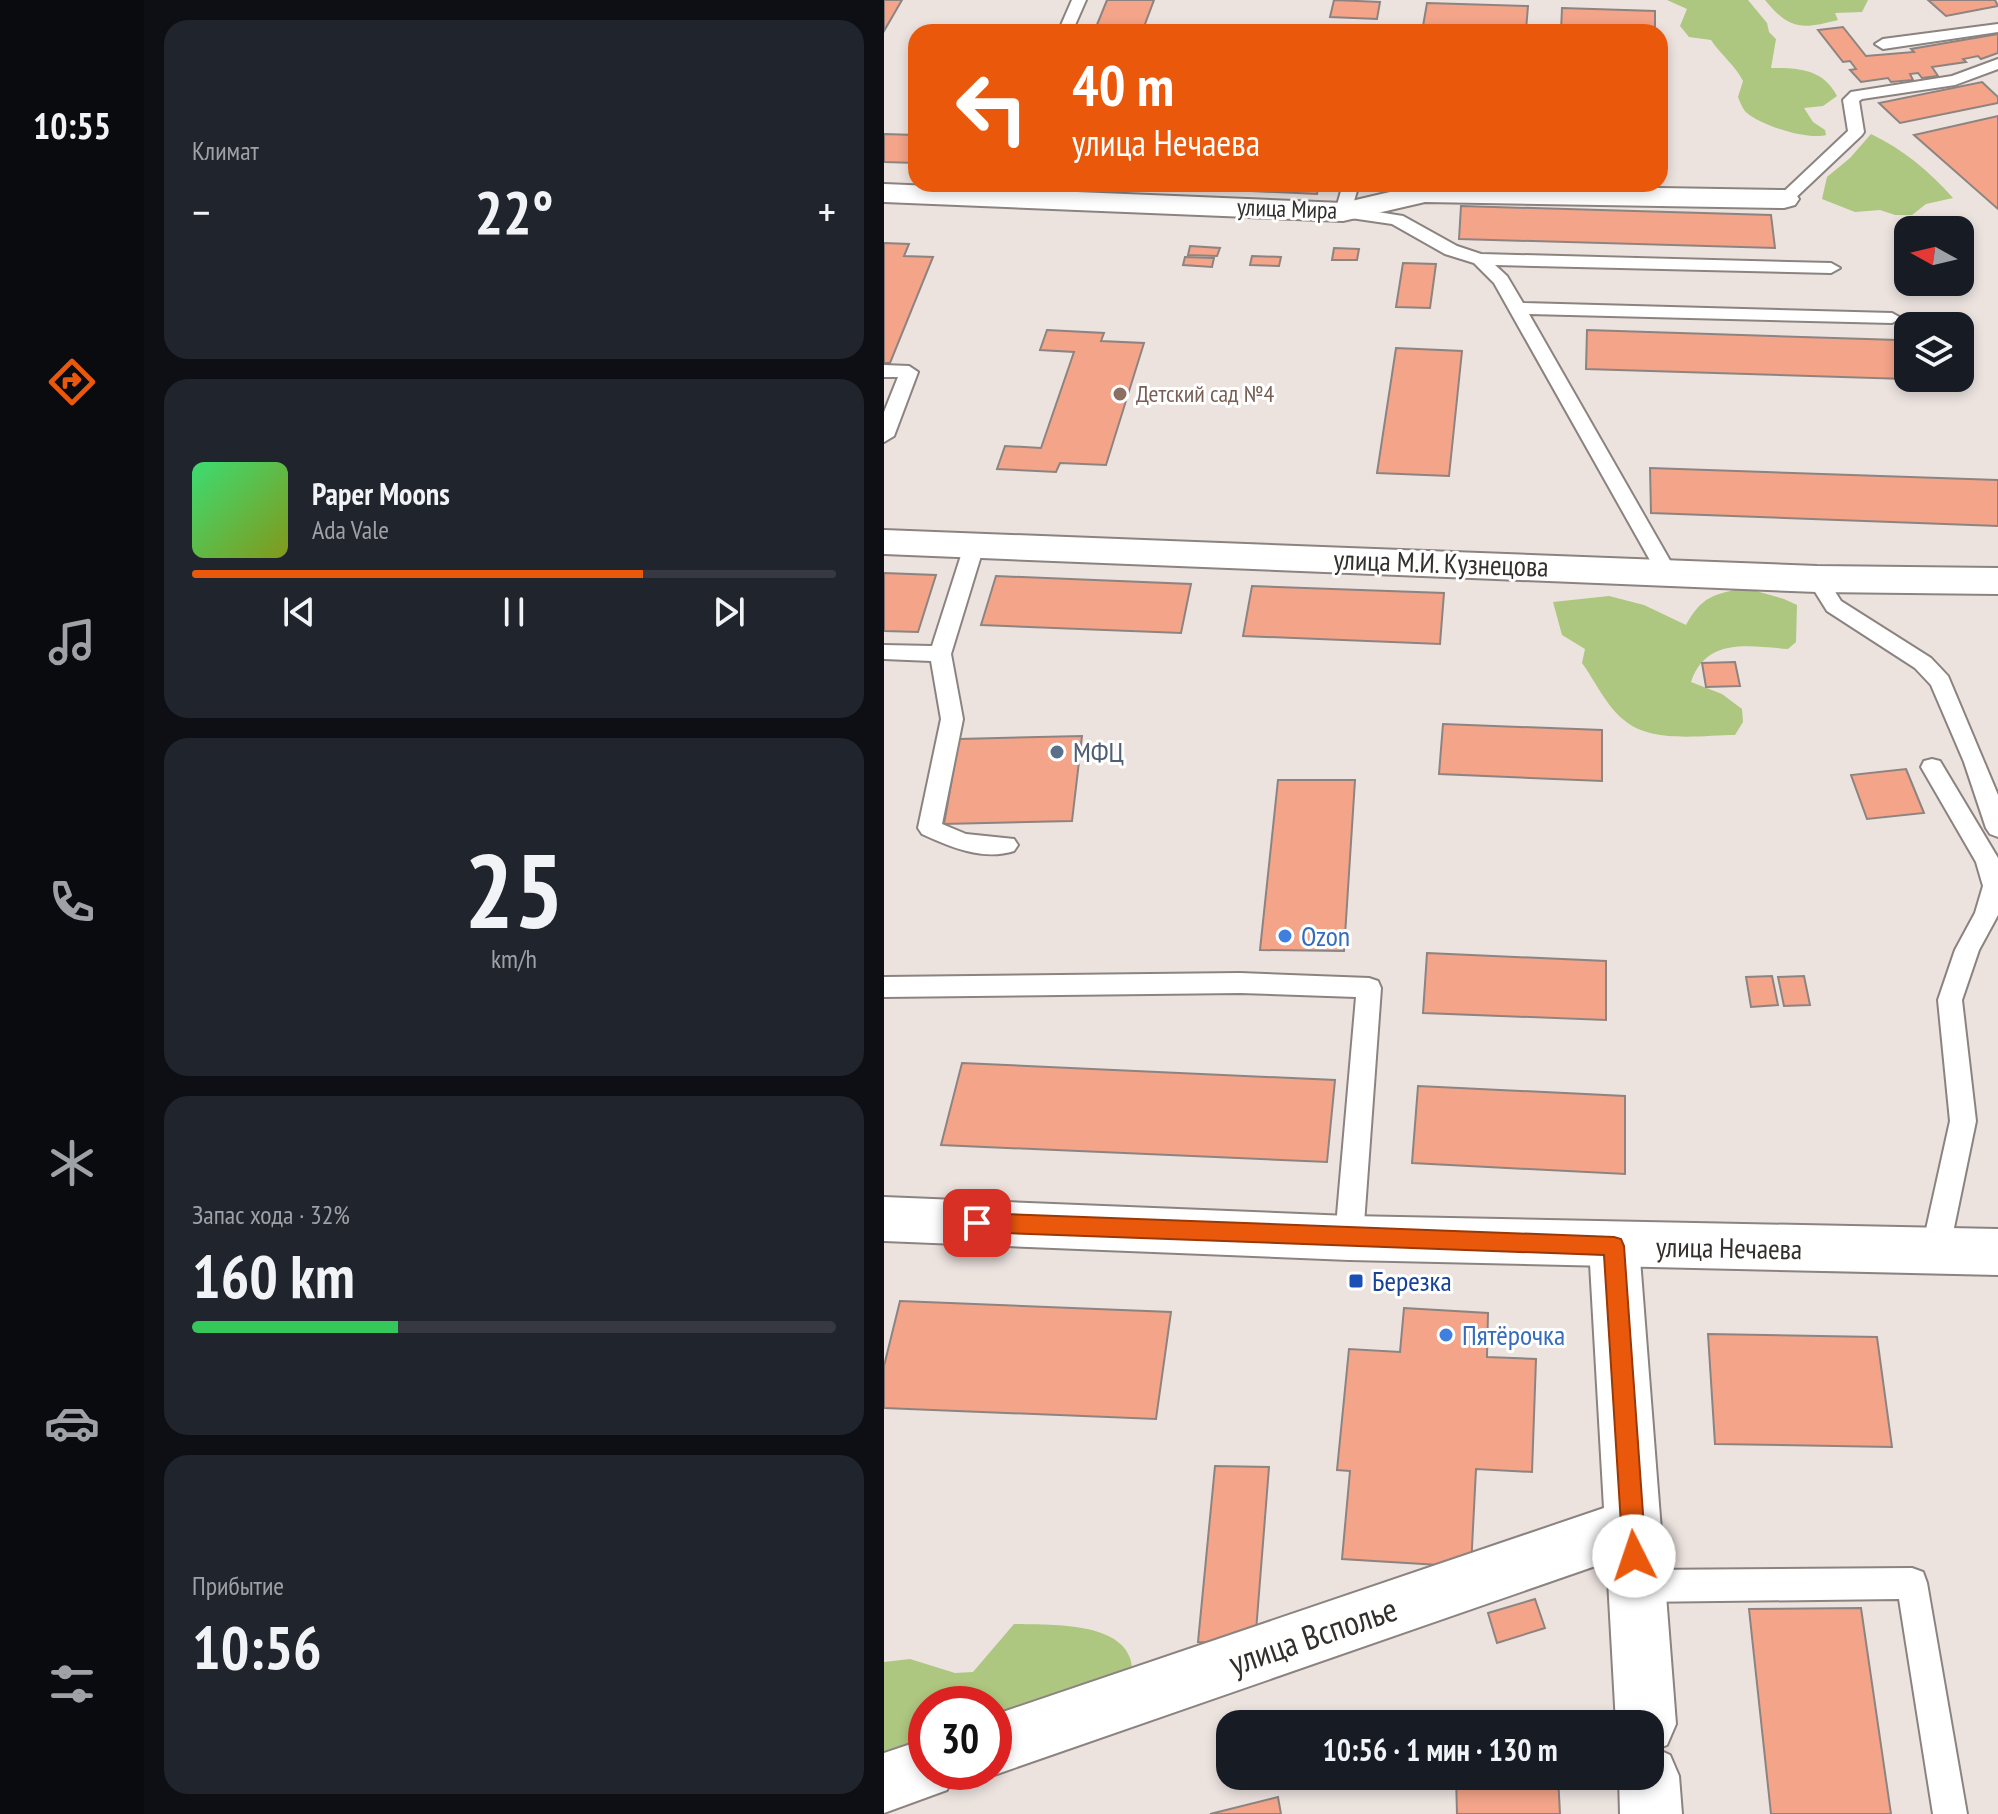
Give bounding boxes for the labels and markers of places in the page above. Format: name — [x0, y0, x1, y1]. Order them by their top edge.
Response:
place label: Детский сад №4 — [1136, 378, 1274, 409]
marker: Детский сад №4 — [1111, 385, 1129, 403]
place label: МФЦ — [1073, 733, 1124, 770]
marker: МФЦ — [1048, 743, 1066, 761]
place label: Ozon — [1301, 917, 1350, 954]
marker: Ozon — [1276, 927, 1294, 945]
pin — [943, 1189, 1011, 1257]
place label: Березка — [1372, 1262, 1452, 1299]
marker: Березка — [1347, 1272, 1365, 1290]
place label: Пятёрочка — [1462, 1316, 1565, 1353]
marker: Пятёрочка — [1437, 1326, 1455, 1344]

